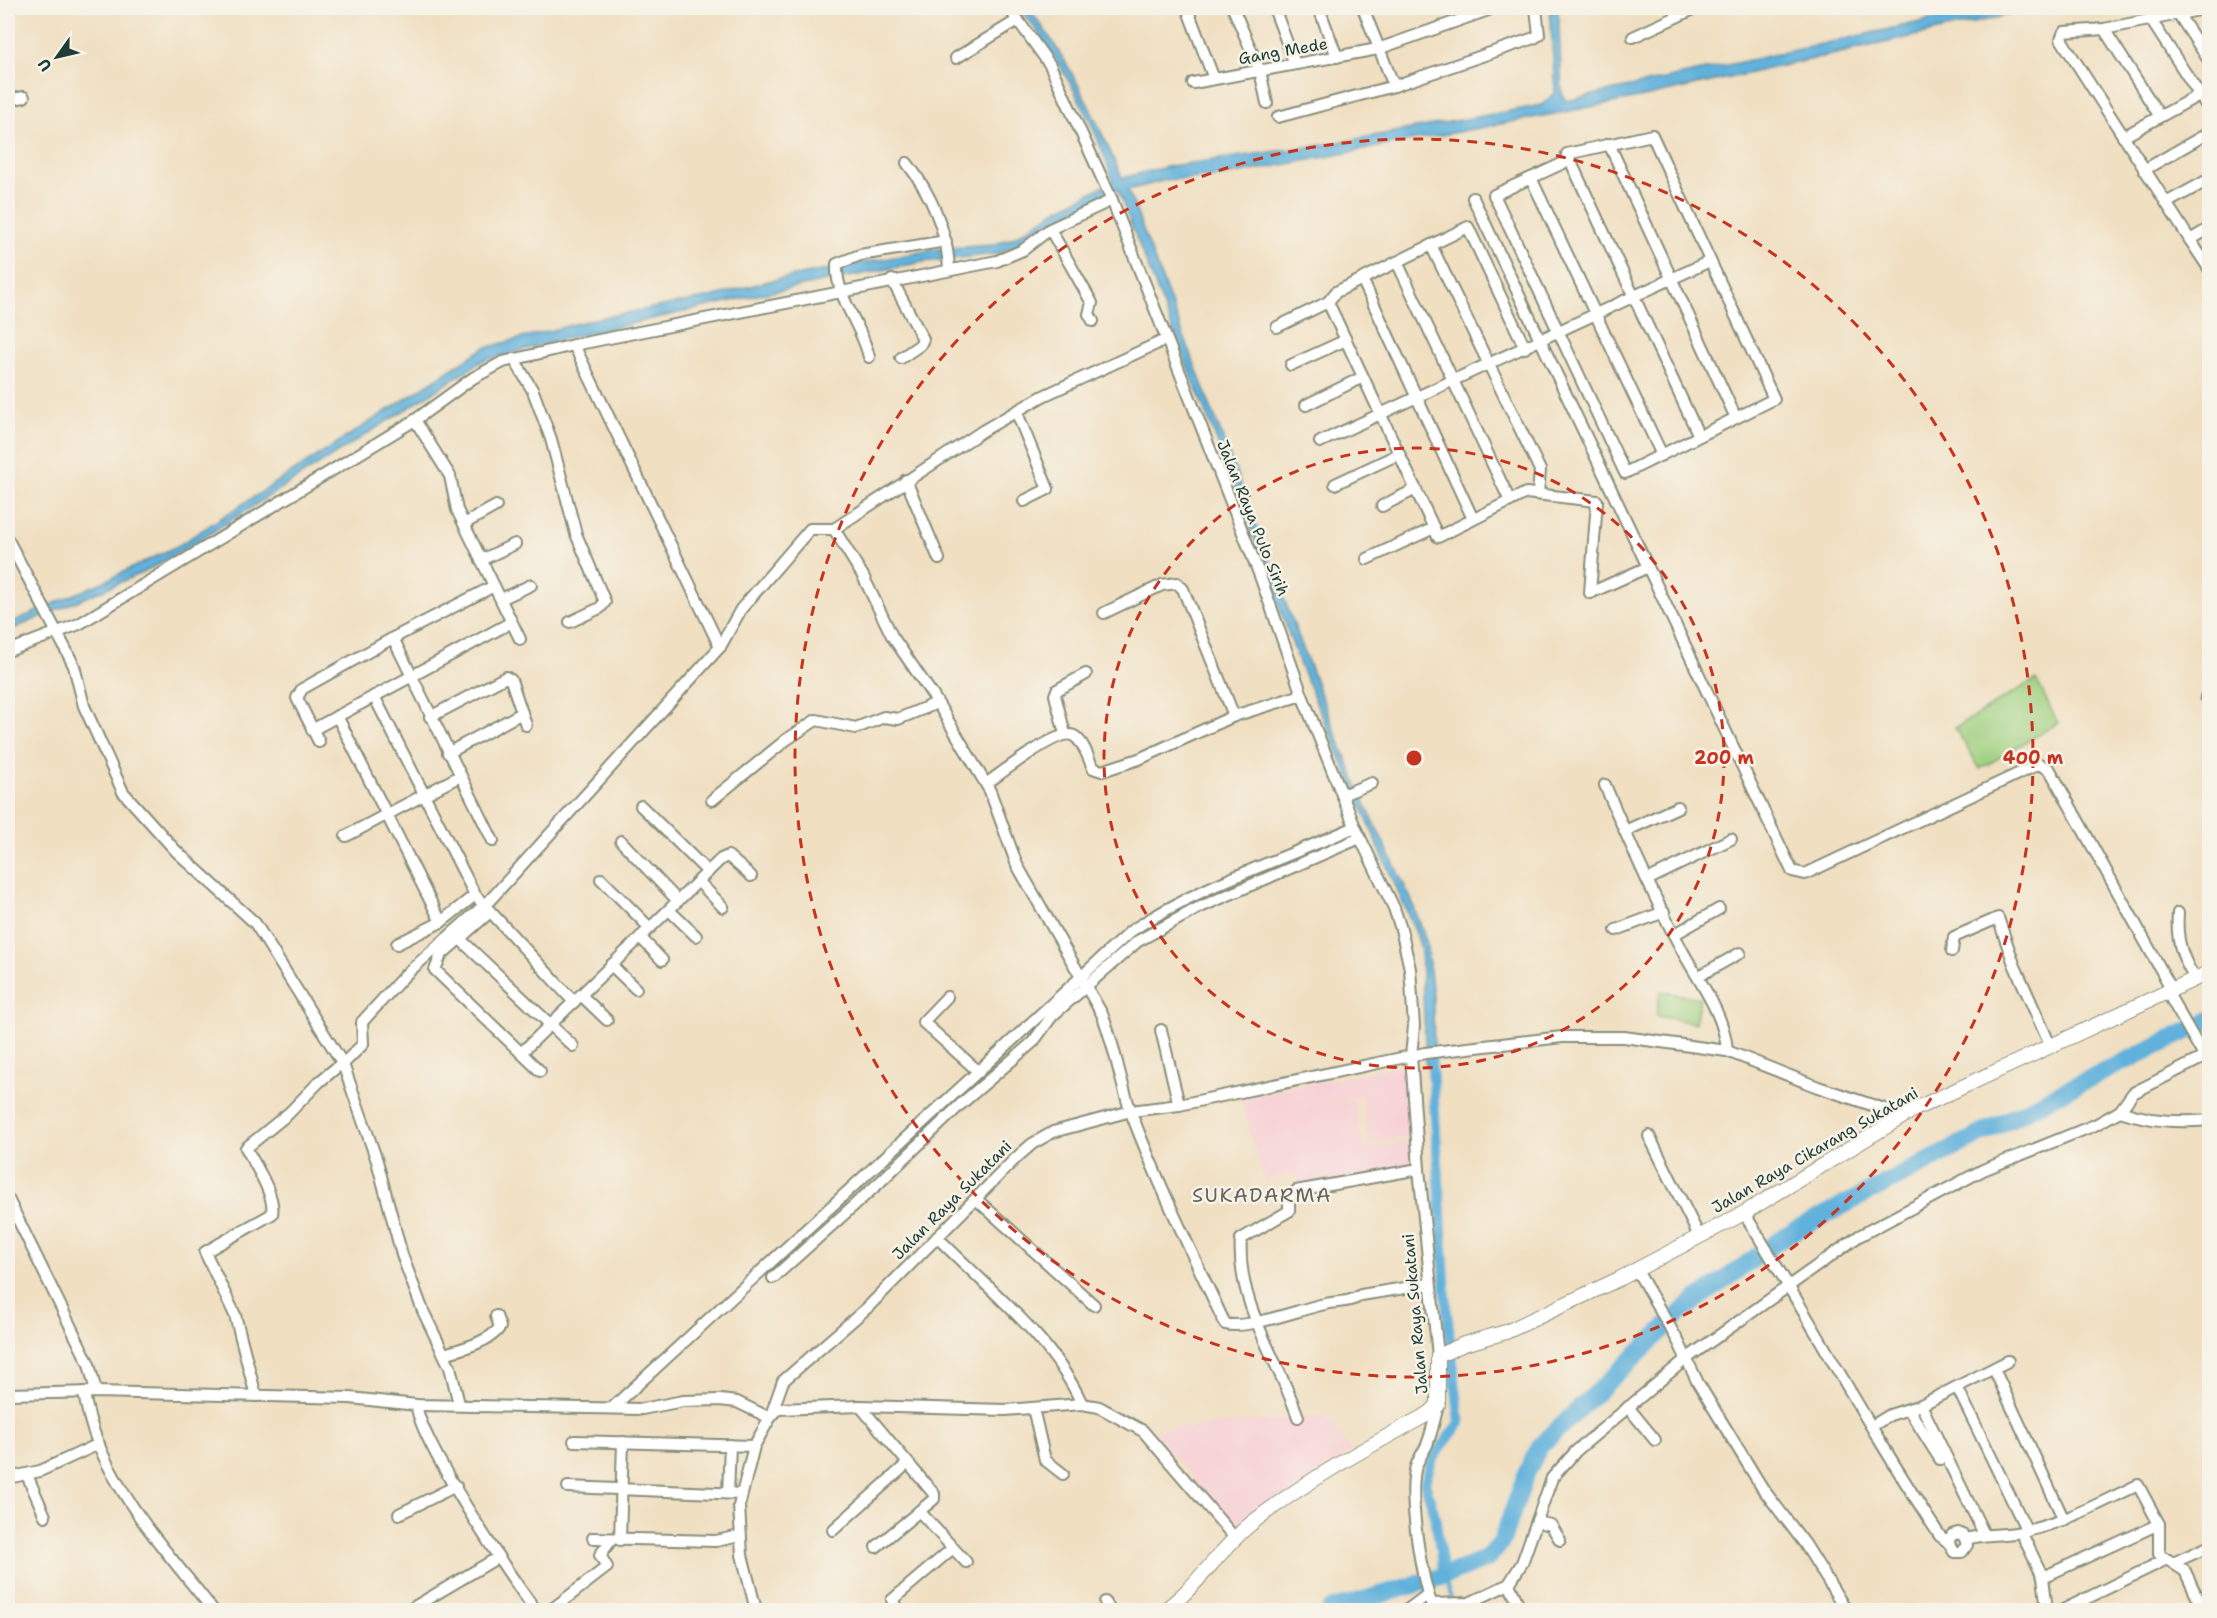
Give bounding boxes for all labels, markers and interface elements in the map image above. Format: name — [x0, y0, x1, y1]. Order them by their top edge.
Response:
north arrow — [27, 27, 87, 87]
street label: Gang Mede — [1237, 33, 1329, 69]
text: U — [33, 55, 57, 76]
street label: Jalan Raya Pulo Sirih — [1212, 437, 1294, 599]
text: 200 m — [1694, 746, 1755, 770]
text: 400 m — [2003, 746, 2064, 770]
centre of rings — [1404, 748, 1424, 768]
street label: Jalan Raya Cikarang Sukatani — [1708, 1082, 1922, 1218]
street label: Jalan Raya Sukatani — [888, 1136, 1016, 1264]
district label: SUKADARMA — [1192, 1182, 1332, 1208]
street label: Jalan Raya Sukatani — [1398, 1233, 1432, 1395]

